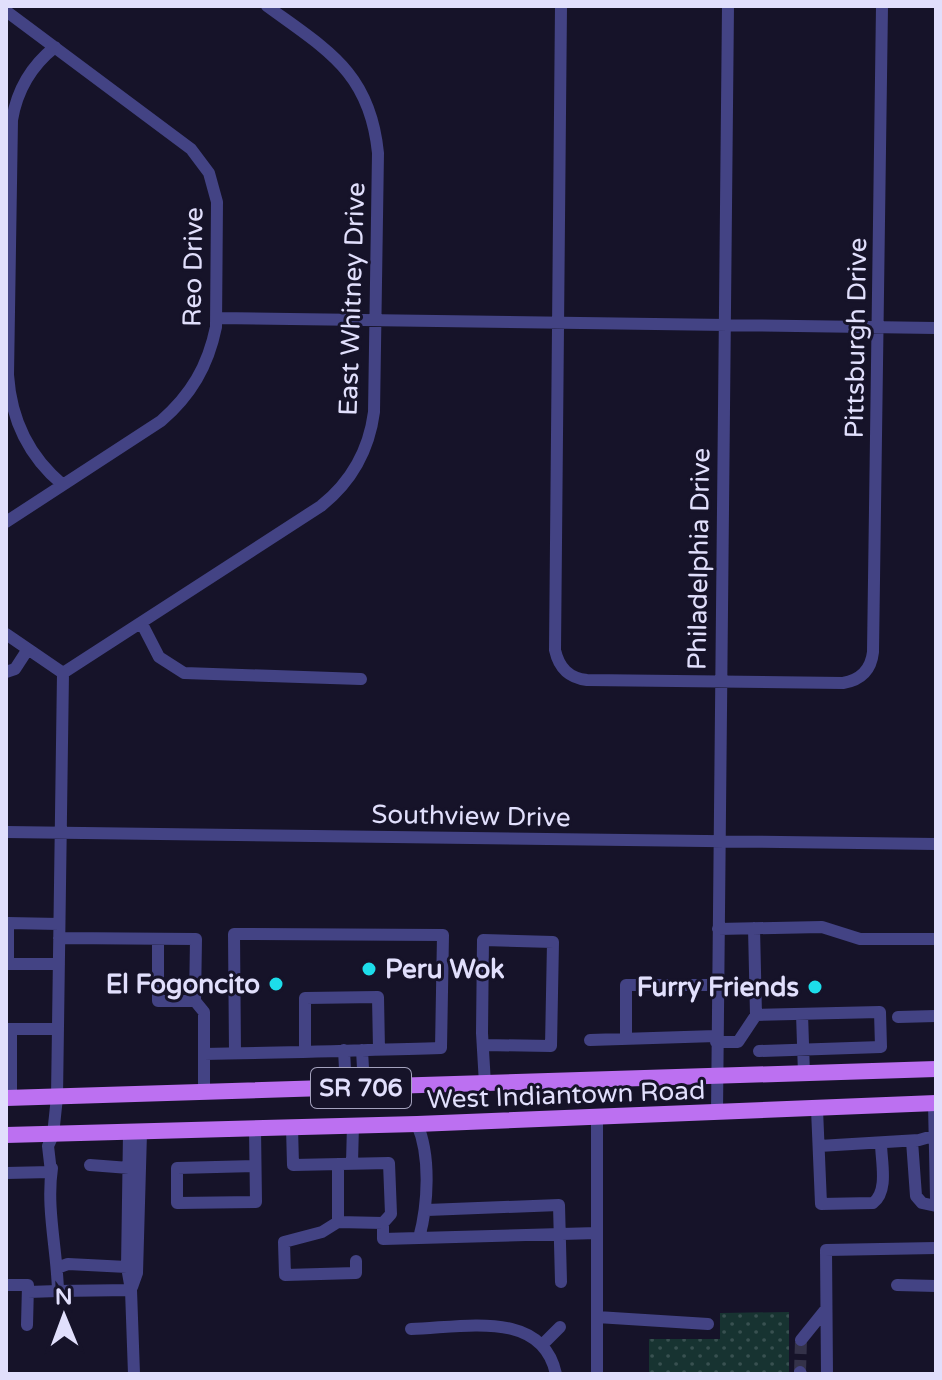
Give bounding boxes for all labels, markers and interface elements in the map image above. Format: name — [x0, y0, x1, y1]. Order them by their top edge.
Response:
street label: East Whitney Drive — [332, 182, 372, 416]
street label: Reo Drive — [176, 207, 210, 327]
street label: Pittsburgh Drive — [839, 237, 873, 439]
street label: Philadelphia Drive — [682, 448, 716, 670]
street label: Southview Drive — [371, 799, 571, 833]
place label: Peru Wok — [385, 954, 504, 985]
marker: Peru Wok — [360, 960, 378, 978]
place label: El Fogoncito — [106, 969, 260, 1000]
place label: Furry Friends — [637, 972, 799, 1003]
marker: El Fogoncito — [267, 975, 285, 993]
marker: Furry Friends — [806, 978, 824, 996]
road number: SR 706 — [311, 1068, 411, 1108]
street label: West Indiantown Road — [426, 1075, 706, 1115]
north arrow — [24, 1276, 104, 1356]
text: N — [55, 1284, 73, 1310]

